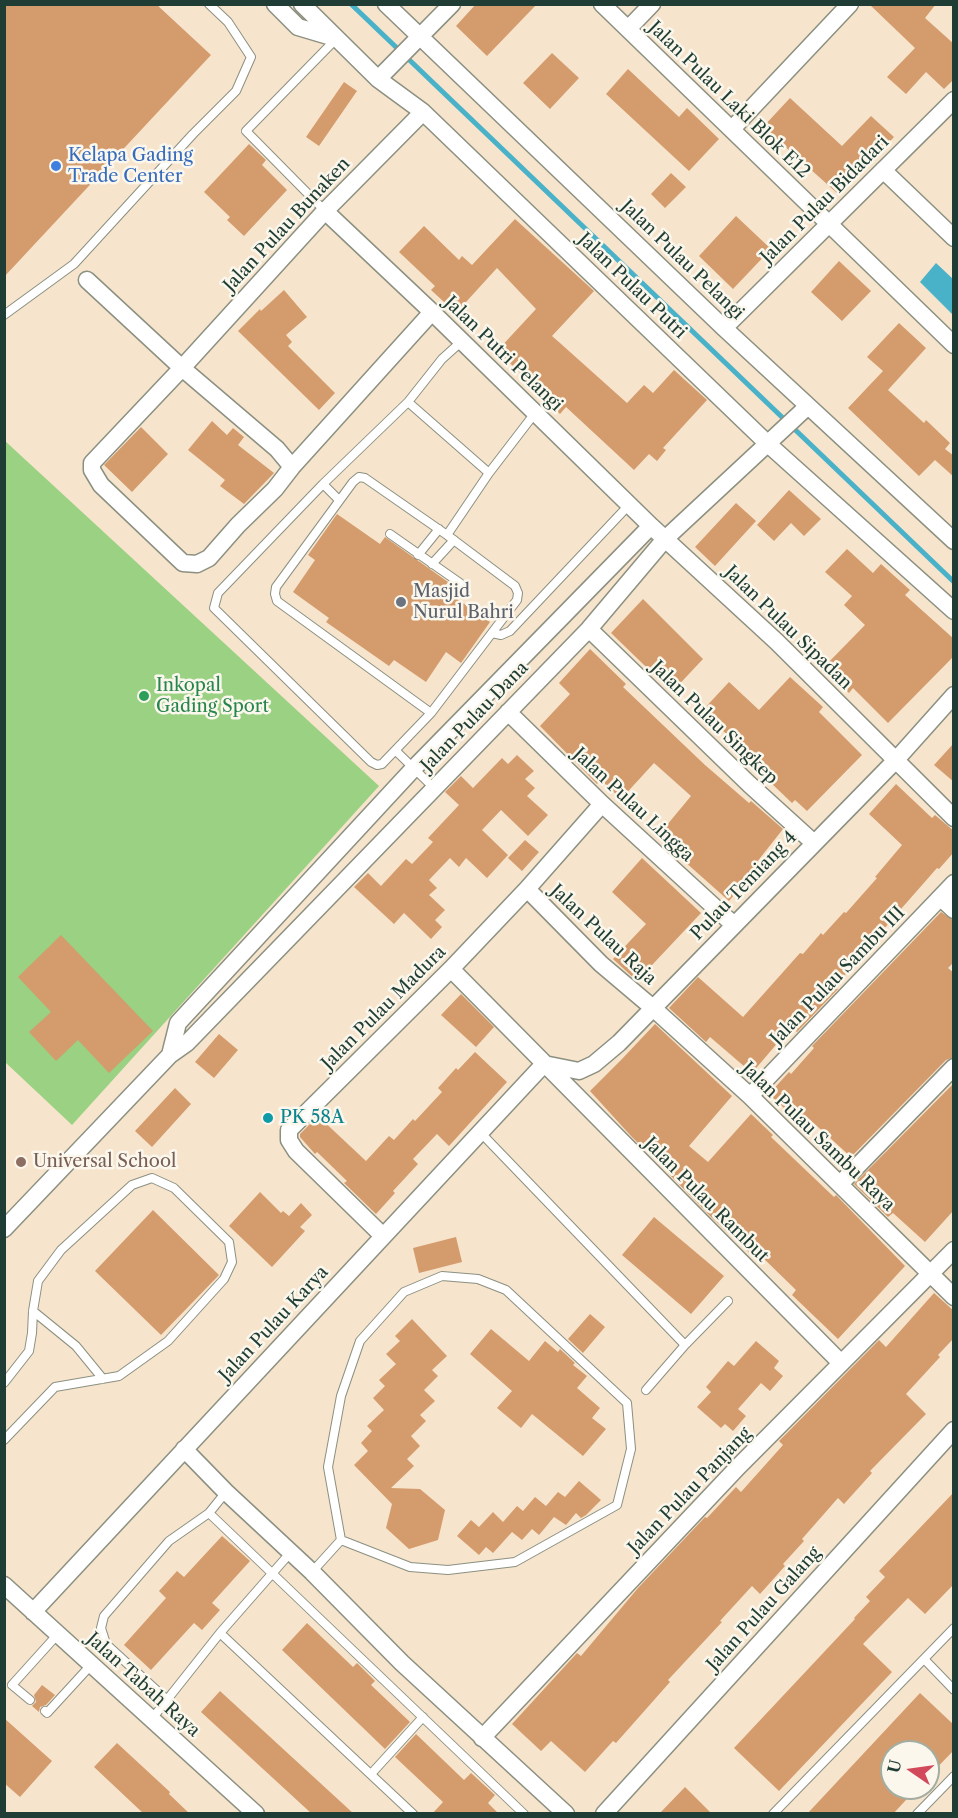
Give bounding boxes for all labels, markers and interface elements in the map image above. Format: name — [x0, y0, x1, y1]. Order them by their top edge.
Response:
street label: Jalan Pulau Laki Blok E12 — [644, 17, 814, 183]
street label: Jalan Pulau Bidadari — [756, 131, 894, 269]
place label: Kelapa Gading Trade Center — [68, 145, 193, 188]
street label: Jalan Pulau Bunaken — [219, 153, 355, 297]
marker: Kelapa Gading Trade Center — [49, 159, 63, 173]
street label: Jalan Pulau Pelangi — [616, 196, 748, 324]
street label: Jalan Pulau Putri — [573, 229, 691, 343]
street label: Jalan Putri Pelangi — [439, 292, 567, 416]
street label: Jalan Pulau Sipadan — [720, 562, 856, 694]
place label: Masjid Nurul Bahri — [413, 581, 514, 624]
marker: Masjid Nurul Bahri — [394, 595, 408, 609]
street label: Jalan Pulau Dana — [417, 657, 533, 777]
street label: Jalan Pulau Singkep — [646, 657, 782, 789]
place label: Inkopal Gading Sport — [156, 675, 269, 718]
marker: Inkopal Gading Sport — [137, 689, 151, 703]
street label: Jalan Pulau Lingga — [568, 744, 698, 866]
street label: Pulau Temiang 4 — [686, 827, 802, 945]
street label: Jalan Pulau Raja — [545, 880, 661, 990]
street label: Jalan Pulau Sambu III — [766, 902, 910, 1050]
street label: Jalan Pulau Madura — [317, 941, 451, 1075]
street label: Jalan Pulau Sambu Raya — [737, 1058, 899, 1216]
place label: PK 58A — [280, 1107, 344, 1129]
marker: PK 58A — [261, 1111, 275, 1125]
street label: Jalan Pulau Rambut — [639, 1133, 773, 1267]
place label: Universal School — [33, 1151, 176, 1173]
marker: Universal School — [14, 1155, 28, 1169]
street label: Jalan Pulau Karya — [215, 1262, 333, 1386]
street label: Jalan Pulau Panjang — [624, 1423, 756, 1559]
street label: Jalan Pulau Galang — [703, 1542, 825, 1676]
street label: Jalan Tabah Raya — [82, 1628, 204, 1742]
north arrow — [880, 1740, 940, 1800]
text: U — [883, 1758, 906, 1775]

